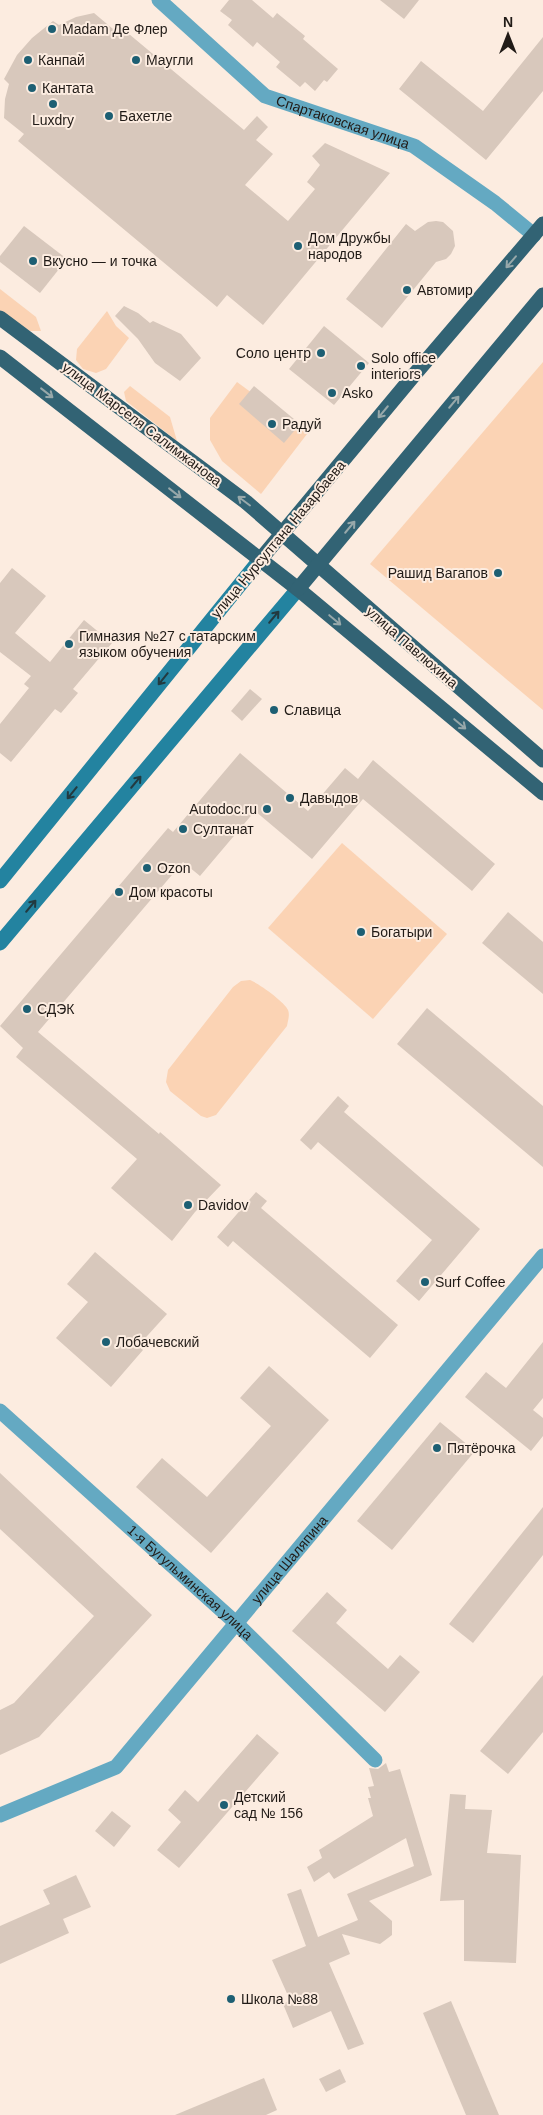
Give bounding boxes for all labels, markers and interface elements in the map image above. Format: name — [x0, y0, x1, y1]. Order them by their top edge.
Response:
north arrow — [483, 10, 533, 60]
text: N — [503, 14, 513, 30]
place label: Madam Де Флер — [62, 21, 168, 37]
marker: Madam Де Флер — [46, 23, 58, 35]
place label: Канпай — [38, 52, 85, 68]
place label: Маугли — [146, 52, 193, 68]
marker: Канпай — [22, 54, 34, 66]
marker: Маугли — [130, 54, 142, 66]
place label: Кантата — [42, 80, 94, 96]
marker: Кантата — [26, 82, 38, 94]
street label: Спартаковская улица — [274, 92, 412, 152]
marker: Luxdry — [47, 98, 59, 110]
place label: Бахетле — [119, 108, 172, 124]
marker: Бахетле — [103, 110, 115, 122]
place label: Luxdry — [32, 112, 74, 128]
place label: Дом Дружбы народов — [308, 230, 391, 262]
marker: Дом Дружбы народов — [292, 240, 304, 252]
place label: Вкусно — и точка — [43, 253, 157, 269]
marker: Вкусно — и точка — [27, 255, 39, 267]
one-way arrow — [506, 255, 517, 268]
place label: Автомир — [417, 282, 473, 298]
marker: Автомир — [401, 284, 413, 296]
place label: Соло центр — [236, 345, 311, 361]
marker: Соло центр — [315, 347, 327, 359]
place label: Solo office interiors — [371, 350, 436, 382]
street label: улица Марселя Салимжанова — [59, 359, 225, 489]
marker: Solo office interiors — [355, 360, 367, 372]
place label: Asko — [342, 385, 373, 401]
marker: Asko — [326, 387, 338, 399]
one-way arrow — [40, 388, 53, 399]
one-way arrow — [448, 396, 460, 409]
one-way arrow — [378, 405, 389, 418]
place label: Радуй — [282, 416, 322, 432]
marker: Радуй — [266, 418, 278, 430]
street label: улица Нурсултана Назарбаева — [207, 457, 349, 621]
one-way arrow — [169, 487, 182, 498]
one-way arrow — [238, 496, 251, 507]
one-way arrow — [345, 521, 356, 534]
place label: Рашид Вагапов — [388, 565, 488, 581]
marker: Рашид Вагапов — [492, 567, 504, 579]
street label: улица Павлюхина — [363, 603, 461, 691]
one-way arrow — [269, 611, 280, 624]
one-way arrow — [329, 615, 342, 626]
place label: Гимназия №27 с татарским языком обучения — [79, 628, 256, 660]
marker: Гимназия №27 с татарским языком обучения — [63, 638, 75, 650]
one-way arrow — [157, 672, 168, 685]
place label: Славица — [284, 702, 341, 718]
marker: Славица — [268, 704, 280, 716]
one-way arrow — [453, 719, 466, 730]
one-way arrow — [130, 775, 142, 788]
one-way arrow — [66, 786, 77, 799]
place label: Давыдов — [300, 790, 358, 806]
marker: Давыдов — [284, 792, 296, 804]
place label: Autodoc.ru — [189, 801, 257, 817]
marker: Autodoc.ru — [261, 803, 273, 815]
place label: Султанат — [193, 821, 254, 837]
marker: Султанат — [177, 823, 189, 835]
place label: Ozon — [157, 860, 190, 876]
marker: Ozon — [141, 862, 153, 874]
place label: Дом красоты — [129, 884, 213, 900]
marker: Дом красоты — [113, 886, 125, 898]
one-way arrow — [26, 900, 37, 913]
place label: Богатыри — [371, 924, 432, 940]
marker: Богатыри — [355, 926, 367, 938]
place label: СДЭК — [37, 1001, 75, 1017]
marker: СДЭК — [21, 1003, 33, 1015]
place label: Davidov — [198, 1197, 249, 1213]
marker: Davidov — [182, 1199, 194, 1211]
place label: Surf Coffee — [435, 1274, 506, 1290]
marker: Surf Coffee — [419, 1276, 431, 1288]
place label: Лобачевский — [116, 1334, 199, 1350]
marker: Лобачевский — [100, 1336, 112, 1348]
place label: Пятёрочка — [447, 1440, 516, 1456]
marker: Пятёрочка — [431, 1442, 443, 1454]
street label: улица Шаляпина — [248, 1512, 331, 1607]
street label: 1-я Бугульминская улица — [124, 1521, 256, 1643]
place label: Детский сад № 156 — [234, 1789, 303, 1821]
marker: Детский сад № 156 — [218, 1799, 230, 1811]
place label: Школа №88 — [241, 1991, 318, 2007]
marker: Школа №88 — [225, 1993, 237, 2005]

